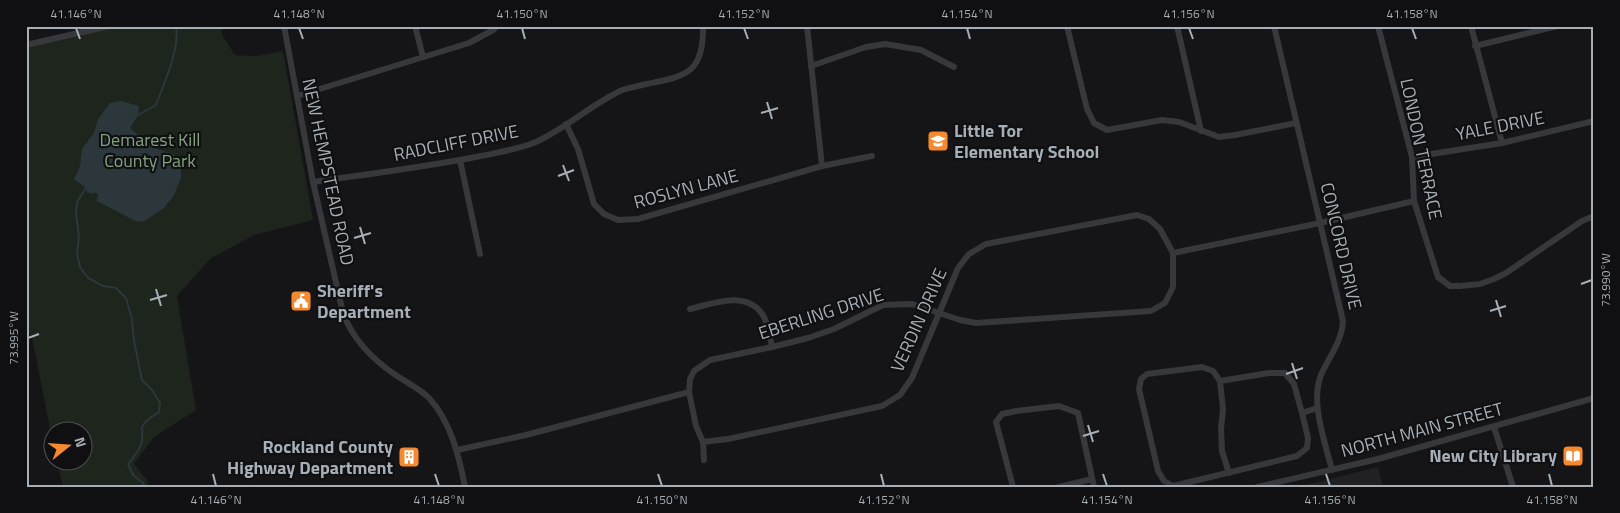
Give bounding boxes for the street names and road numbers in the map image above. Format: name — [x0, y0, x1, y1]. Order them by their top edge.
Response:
street label: NEW HEMPSTEAD ROAD — [295, 76, 361, 268]
street label: LONDON TERRACE — [1393, 76, 1450, 222]
street label: YALE DRIVE — [1453, 104, 1547, 147]
street label: RADCLIFF DRIVE — [391, 117, 521, 168]
street label: ROSLYN LANE — [631, 162, 741, 215]
street label: CONCORD DRIVE — [1314, 180, 1369, 312]
street label: VERDIN DRIVE — [884, 263, 954, 376]
street label: EBERLING DRIVE — [755, 281, 887, 346]
street label: NORTH MAIN STREET — [1338, 395, 1506, 464]

